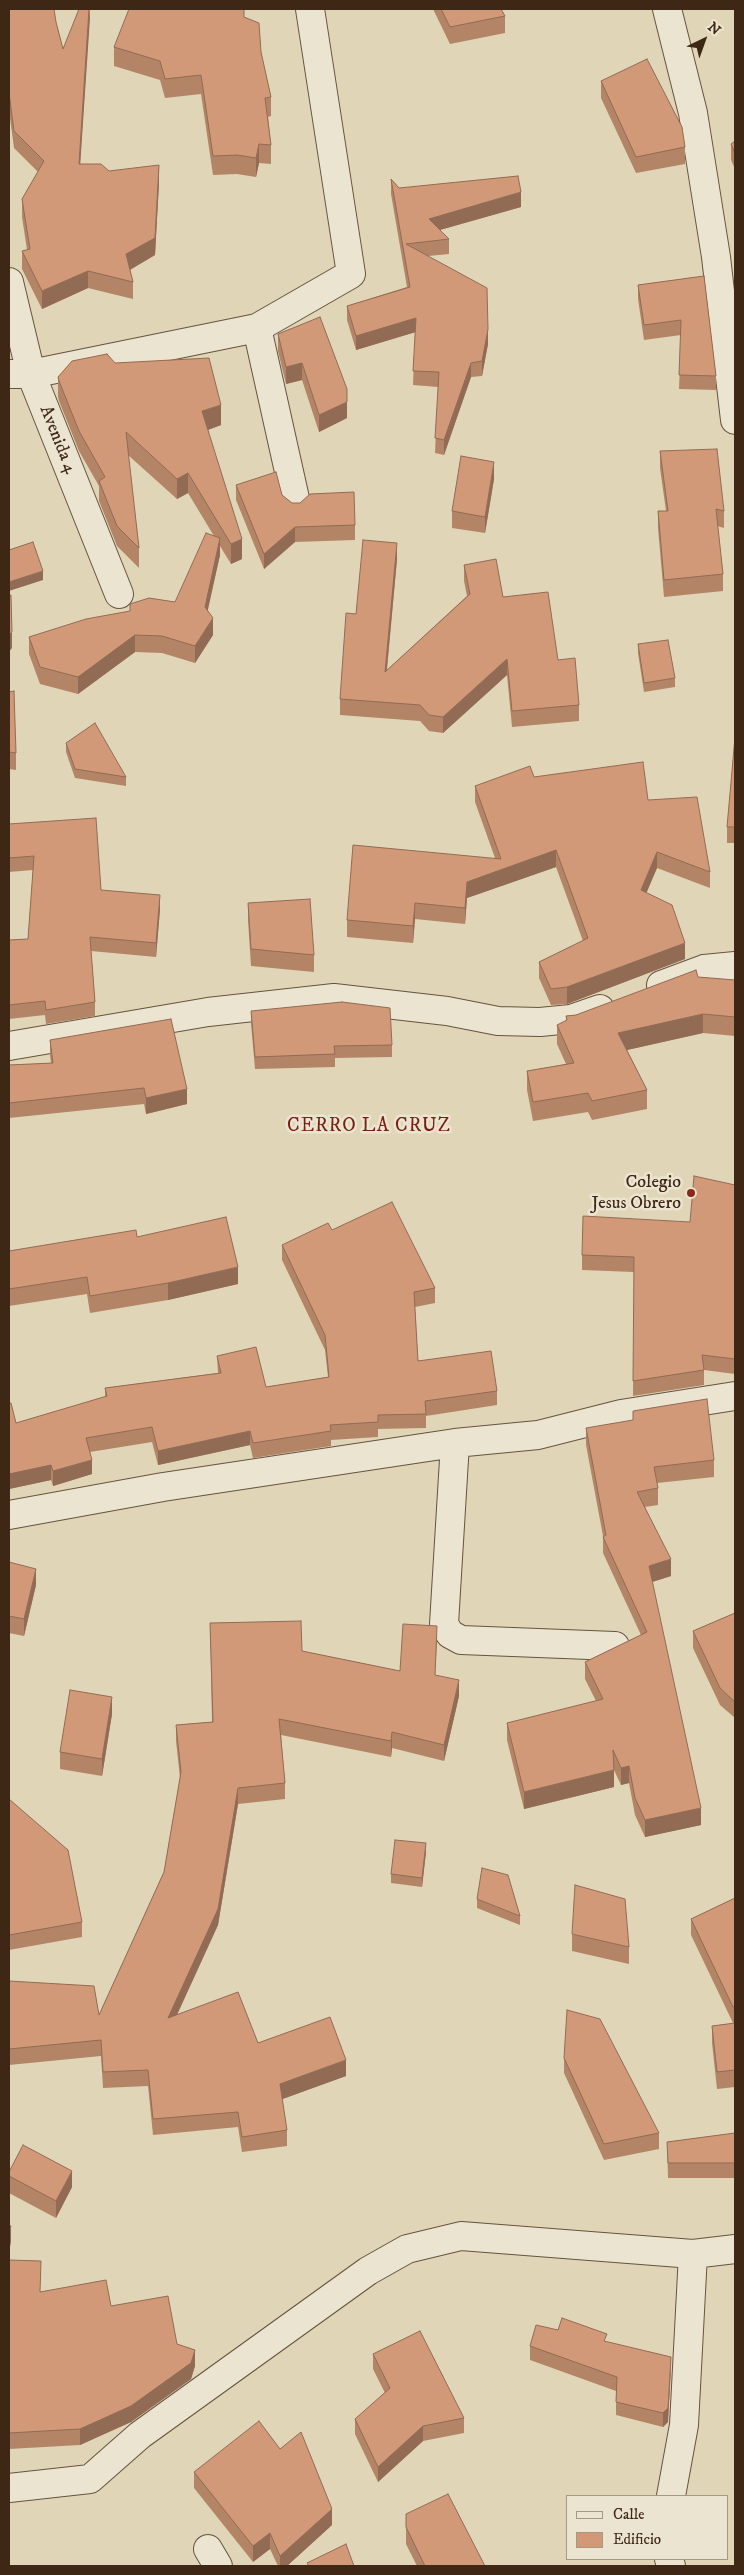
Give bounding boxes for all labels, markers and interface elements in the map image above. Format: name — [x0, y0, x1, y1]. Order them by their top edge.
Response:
north arrow — [679, 15, 729, 65]
text: N — [704, 18, 724, 39]
street label: Avenida 4 — [34, 403, 80, 477]
district label: CERRO LA CRUZ — [285, 1116, 453, 1138]
place label: Colegio Jesus Obrero — [591, 1172, 681, 1214]
marker: Colegio Jesus Obrero — [685, 1187, 697, 1199]
legend — [566, 2495, 729, 2560]
text: Calle — [613, 2505, 645, 2524]
text: Edificio — [613, 2530, 661, 2549]

